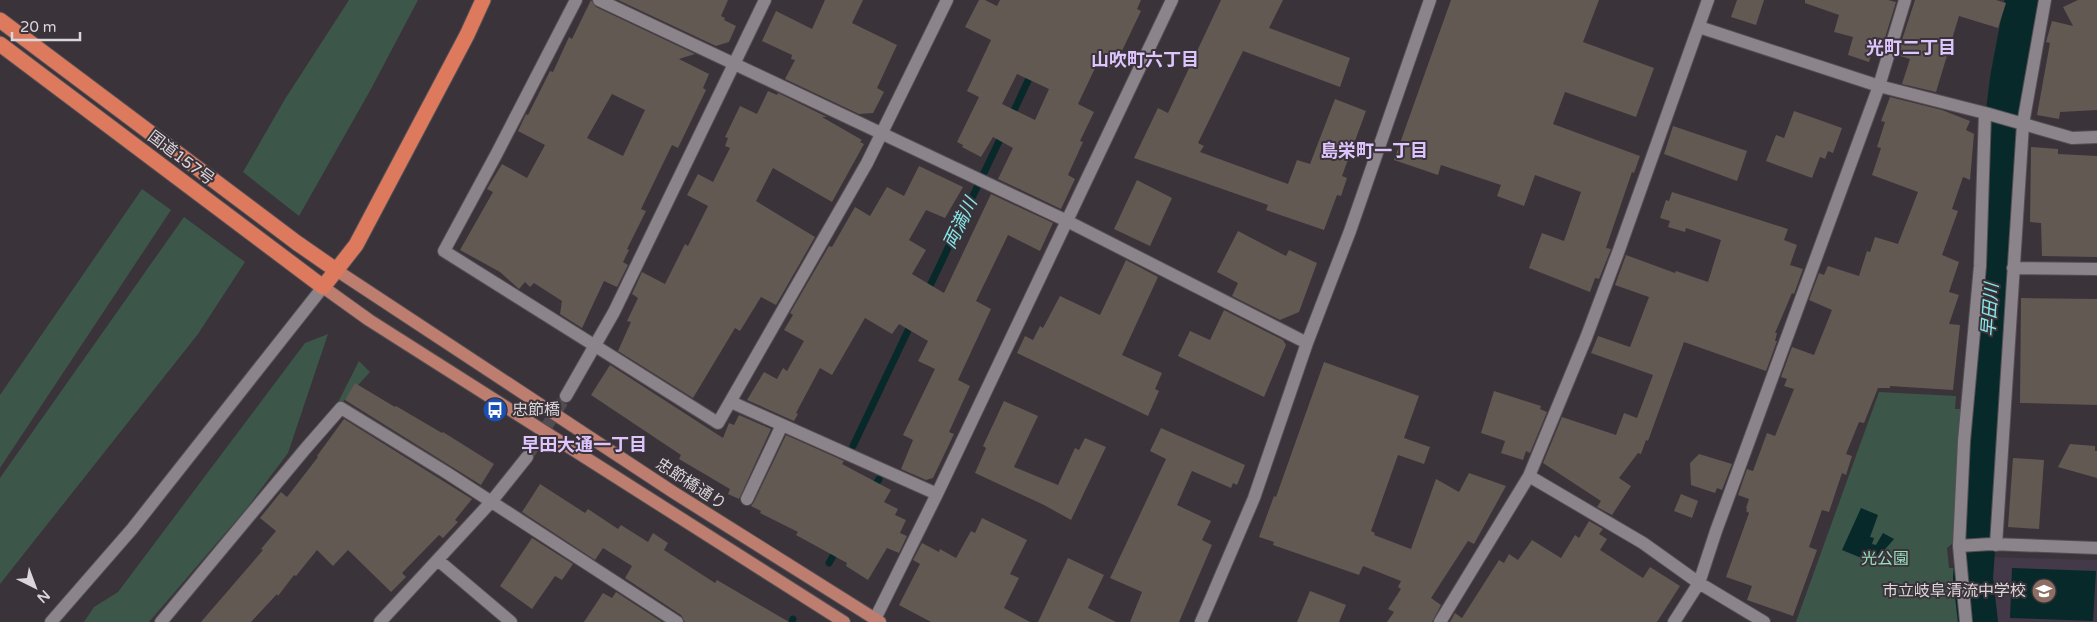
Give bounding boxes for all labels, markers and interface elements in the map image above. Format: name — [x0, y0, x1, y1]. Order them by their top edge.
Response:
scale bar — [12, 10, 80, 42]
text: 20 m — [20, 18, 57, 36]
district label: 光町二丁目 — [1866, 37, 1956, 59]
district label: 山吹町六丁目 — [1091, 49, 1199, 71]
street label: 国道157号 — [144, 126, 218, 190]
district label: 島栄町一丁目 — [1320, 140, 1428, 162]
water label: 両満川 — [938, 192, 983, 252]
water label: 早田川 — [1977, 280, 2003, 338]
bus stop icon: 忠節橋 — [482, 397, 508, 423]
place label: 忠節橋 — [512, 400, 560, 420]
district label: 早田大通一丁目 — [521, 434, 647, 456]
street label: 忠節橋通り — [652, 454, 730, 514]
park label: 光公園 — [1861, 549, 1909, 569]
north arrow — [10, 562, 60, 612]
school or university icon: 市立岐阜清流中学校 — [2031, 578, 2057, 604]
place label: 市立岐阜清流中学校 — [1882, 581, 2026, 601]
text: N — [33, 586, 53, 606]

